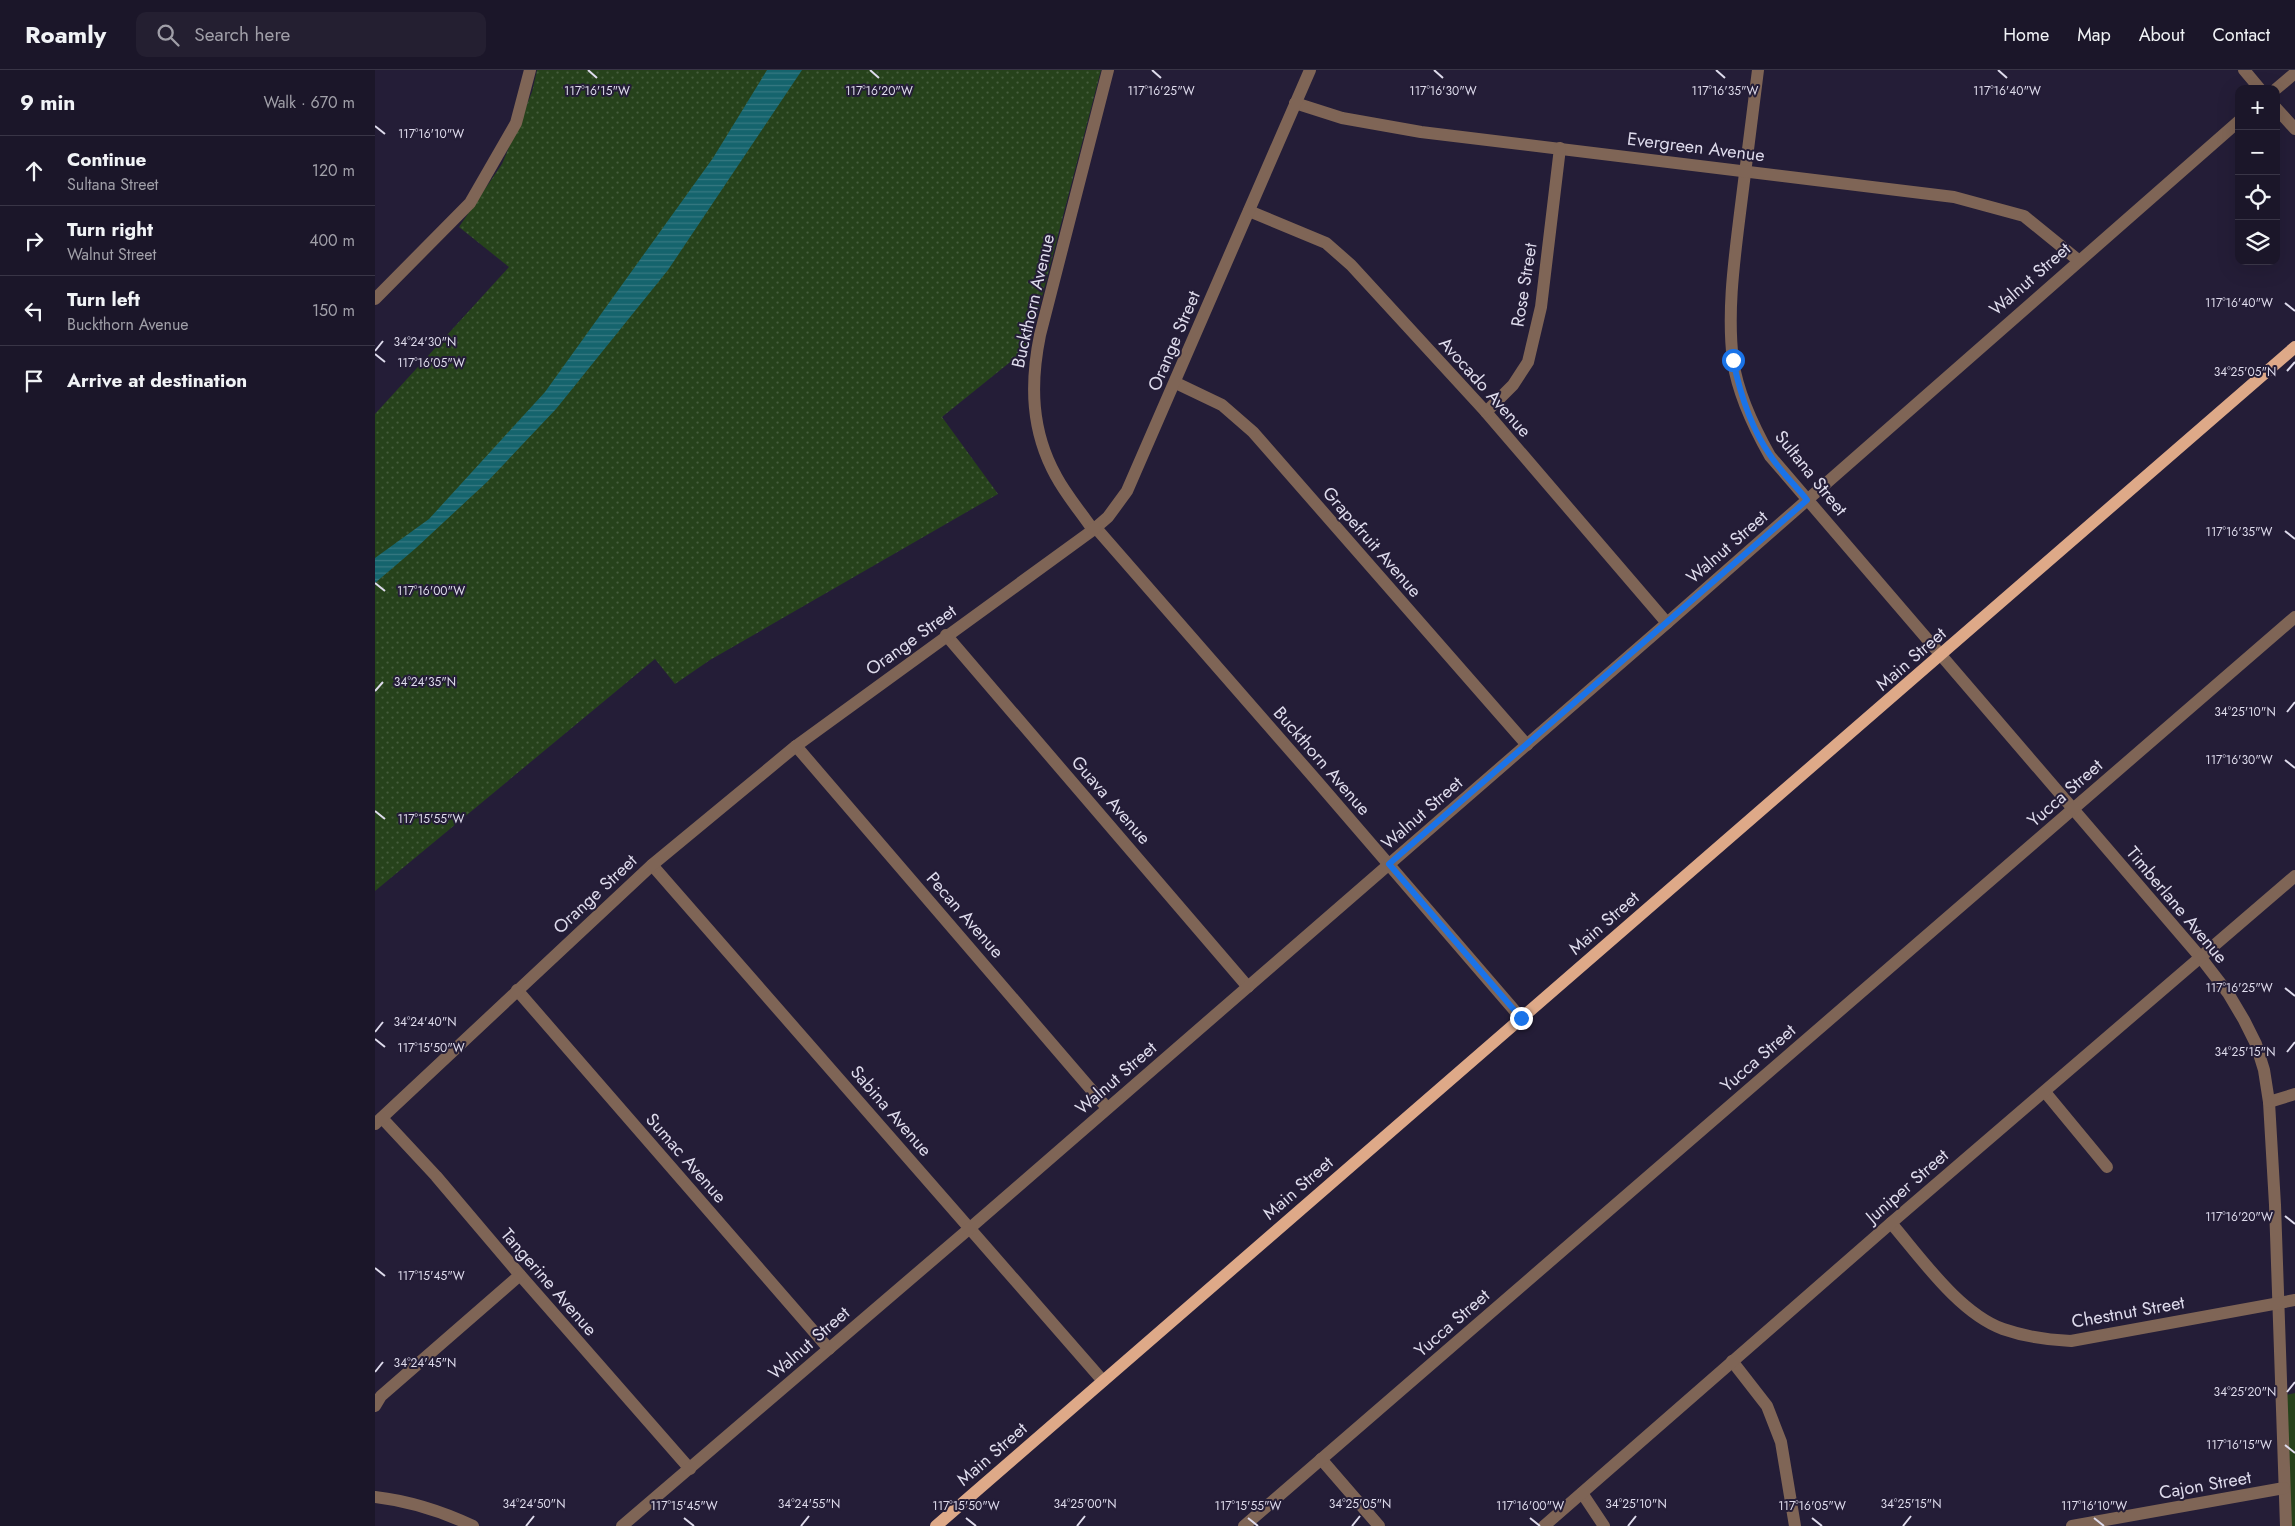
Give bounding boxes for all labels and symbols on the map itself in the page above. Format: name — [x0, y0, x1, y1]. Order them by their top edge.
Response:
text: 117°16'15"W — [564, 82, 630, 100]
text: 117°16'20"W — [845, 82, 913, 100]
text: 117°16'25"W — [1127, 82, 1195, 100]
text: 117°16'30"W — [1409, 82, 1477, 100]
text: 117°16'35"W — [1692, 82, 1759, 100]
text: 117°16'40"W — [1973, 82, 2041, 100]
text: 117°16'10"W — [398, 125, 464, 143]
street label: Evergreen Avenue — [1626, 126, 1766, 168]
street label: Buckthorn Avenue — [1005, 231, 1061, 371]
street label: Walnut Street — [1984, 236, 2077, 322]
street label: Rose Street — [1505, 240, 1544, 329]
street label: Orange Street — [1141, 286, 1207, 395]
text: 117°16'40"W — [2205, 294, 2273, 312]
street label: Avocado Avenue — [1433, 331, 1537, 443]
text: 34°24'30"N — [394, 333, 456, 351]
route start — [1722, 349, 1745, 372]
text: 117°16'05"W — [397, 354, 465, 372]
text: 34°25'05"N — [2214, 363, 2276, 381]
street label: Sultana Street — [1769, 425, 1854, 522]
street label: Grapefruit Avenue — [1316, 481, 1428, 603]
street label: Walnut Street — [1681, 504, 1774, 590]
text: 117°16'35"W — [2206, 523, 2273, 541]
text: 117°16'00"W — [397, 582, 465, 600]
street label: Orange Street — [860, 598, 962, 682]
street label: Main Street — [1870, 621, 1952, 697]
text: 34°24'35"N — [394, 673, 456, 691]
street label: Buckthorn Avenue — [1267, 701, 1377, 821]
text: 34°25'10"N — [2214, 703, 2276, 721]
street label: Guava Avenue — [1065, 750, 1157, 850]
text: 117°16'30"W — [2205, 751, 2273, 769]
street label: Yucca Street — [2022, 752, 2109, 833]
street label: Walnut Street — [1376, 770, 1469, 856]
text: 117°15'55"W — [397, 810, 465, 828]
street label: Timberlane Avenue — [2120, 841, 2234, 969]
street label: Orange Street — [547, 848, 643, 940]
street label: Pecan Avenue — [920, 866, 1010, 964]
street label: Main Street — [1563, 885, 1645, 961]
text: 117°16'25"W — [2205, 979, 2273, 997]
route end — [1510, 1007, 1533, 1030]
text: 34°24'40"N — [393, 1013, 457, 1031]
street label: Yucca Street — [1715, 1017, 1802, 1098]
street label: Walnut Street — [1070, 1035, 1163, 1121]
text: 117°15'50"W — [397, 1039, 465, 1057]
text: 34°25'15"N — [2215, 1043, 2275, 1061]
street label: Sabina Avenue — [844, 1060, 938, 1162]
street label: Sumac Avenue — [639, 1107, 733, 1209]
street label: Juniper Street — [1858, 1142, 1955, 1231]
street label: Main Street — [1257, 1150, 1339, 1226]
text: 117°16'20"W — [2205, 1208, 2273, 1226]
street label: Tangerine Avenue — [495, 1222, 603, 1342]
text: 117°15'45"W — [397, 1267, 465, 1285]
street label: Yucca Street — [1409, 1282, 1496, 1363]
street label: Chestnut Street — [2070, 1289, 2187, 1335]
street label: Walnut Street — [763, 1300, 856, 1386]
text: 34°24'45"N — [394, 1354, 456, 1372]
text: 34°25'20"N — [2214, 1383, 2276, 1401]
street label: Main Street — [951, 1416, 1033, 1492]
text: 117°16'15"W — [2206, 1436, 2272, 1454]
street label: Cajon Street — [2157, 1464, 2254, 1506]
text: 34°24'50"N — [503, 1495, 565, 1513]
text: 34°24'55"N — [778, 1495, 840, 1513]
text: 34°25'00"N — [1053, 1495, 1117, 1513]
text: 34°25'05"N — [1329, 1495, 1391, 1513]
text: 34°25'10"N — [1605, 1495, 1667, 1513]
text: 34°25'15"N — [1881, 1495, 1941, 1513]
text: 117°15'45"W — [650, 1497, 718, 1515]
text: 117°15'50"W — [932, 1497, 1000, 1515]
text: 117°15'55"W — [1214, 1497, 1282, 1515]
text: 117°16'00"W — [1496, 1497, 1564, 1515]
text: 117°16'05"W — [1778, 1497, 1846, 1515]
text: 117°16'10"W — [2061, 1497, 2127, 1515]

